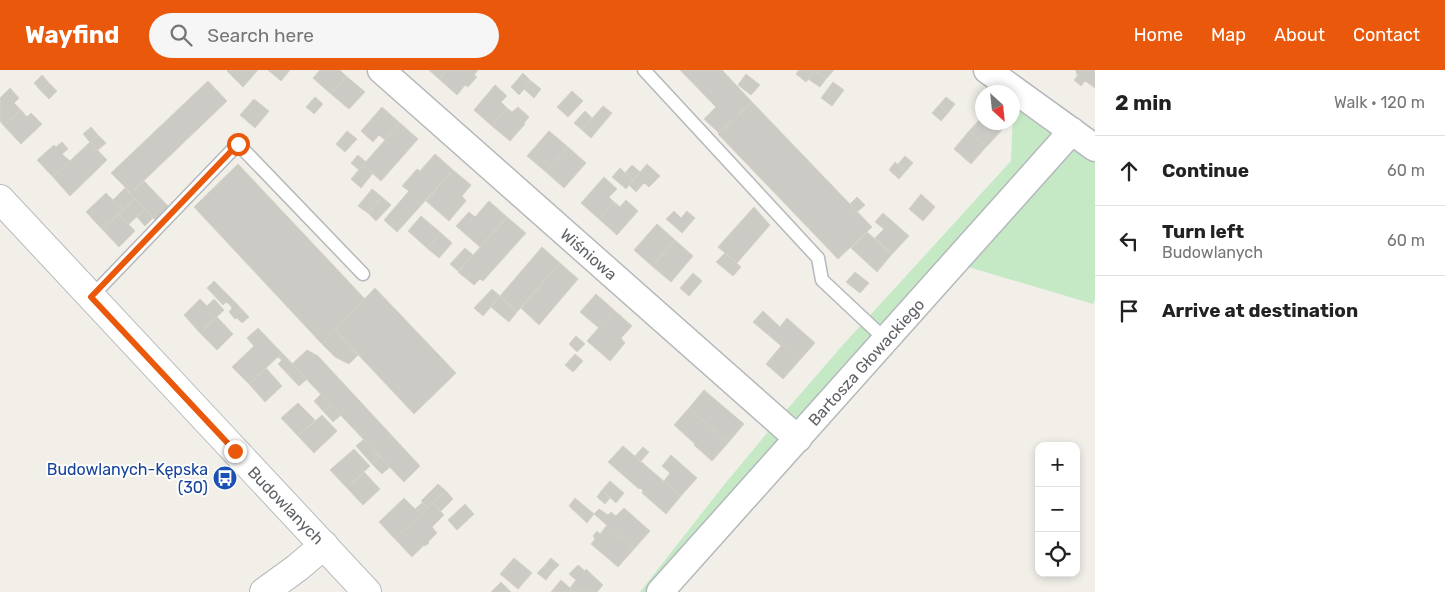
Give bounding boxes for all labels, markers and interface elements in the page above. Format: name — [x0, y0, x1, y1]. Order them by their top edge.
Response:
search box — [149, 13, 499, 58]
text: Wayfind — [25, 21, 119, 49]
icon: search — [167, 21, 195, 49]
text: Search here — [207, 24, 314, 47]
text: Home — [1134, 24, 1183, 46]
text: Map — [1211, 24, 1246, 46]
text: About — [1274, 24, 1325, 46]
text: Contact — [1353, 24, 1420, 46]
north arrow — [975, 85, 1020, 130]
text: 2 min — [1115, 90, 1172, 115]
text: Walk · 120 m — [1334, 93, 1425, 112]
route start — [227, 133, 250, 156]
icon: ahead — [1115, 157, 1143, 185]
text: Continue — [1162, 159, 1249, 182]
text: 60 m — [1387, 161, 1425, 180]
text: Turn left — [1162, 220, 1244, 243]
street label: Wiśniowa — [556, 225, 621, 284]
icon: left — [1115, 227, 1143, 255]
text: 60 m — [1387, 231, 1425, 250]
text: Budowlanych — [1162, 243, 1263, 262]
street label: Bartosza Głowackiego — [804, 295, 928, 430]
icon: arrive — [1115, 297, 1143, 325]
text: Arrive at destination — [1162, 299, 1358, 322]
route end — [224, 440, 247, 463]
map controls — [1035, 442, 1080, 577]
button: + — [1035, 442, 1080, 487]
place label: Budowlanych-Kępska (30) — [47, 460, 208, 497]
street label: Budowlanych — [244, 462, 328, 548]
bus stop icon: Budowlanych-Kępska (30) — [212, 465, 238, 491]
button: − — [1035, 487, 1080, 532]
button: locate — [1035, 532, 1080, 577]

